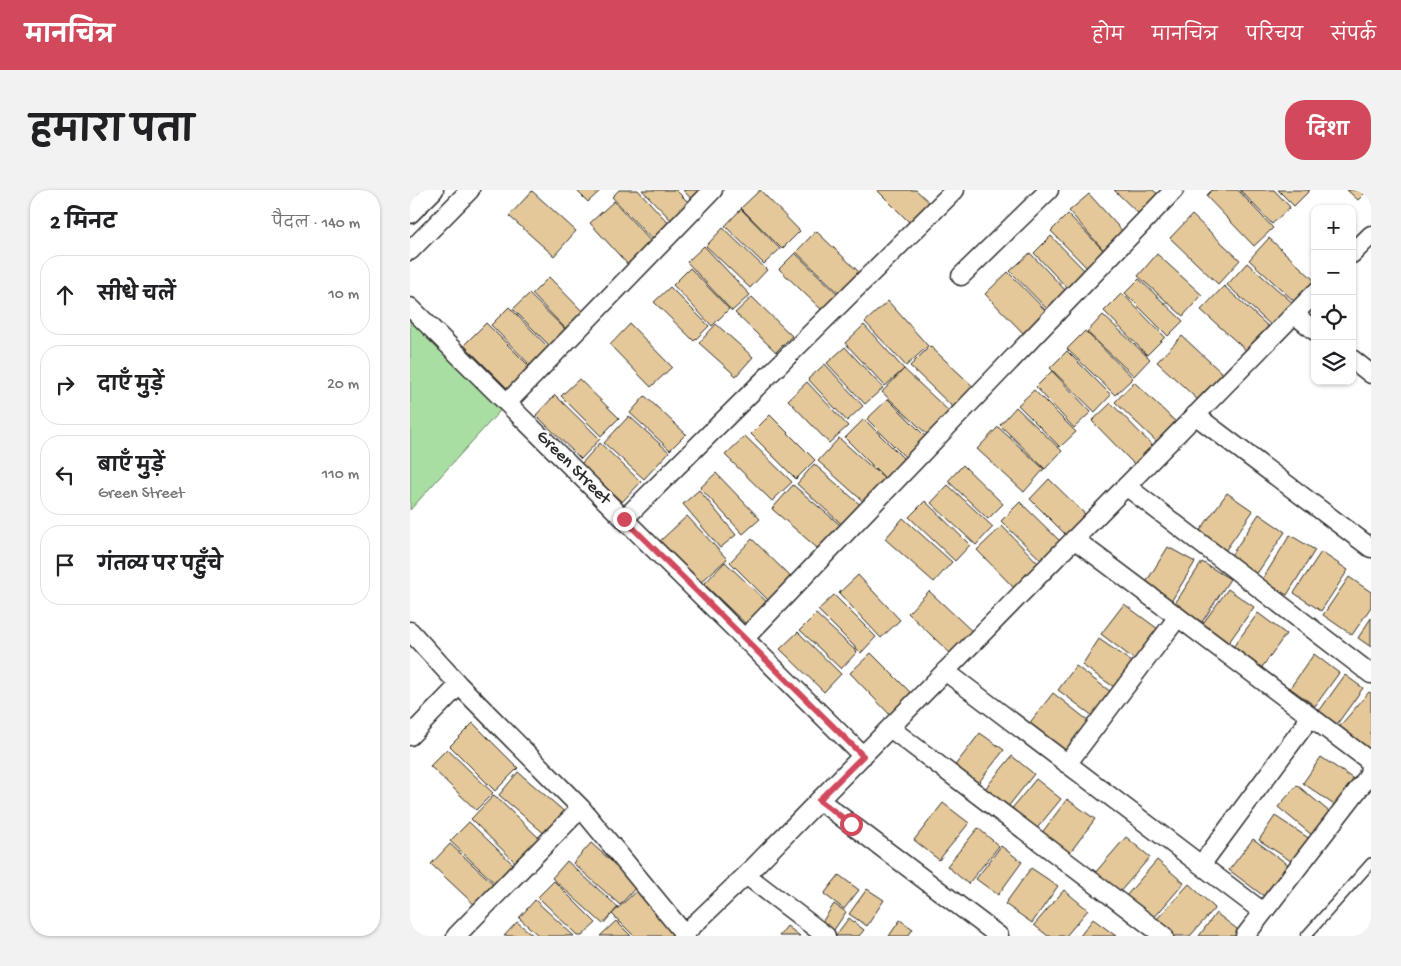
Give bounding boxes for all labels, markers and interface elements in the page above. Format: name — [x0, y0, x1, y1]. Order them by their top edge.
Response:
text: मानचित्र — [25, 23, 114, 52]
text: होम — [1092, 26, 1124, 47]
text: मानचित्र — [1152, 26, 1218, 47]
text: परिचय — [1246, 26, 1303, 47]
text: संपर्क — [1331, 26, 1376, 47]
button: दिशा — [1285, 100, 1371, 160]
text: हमारा पता — [30, 113, 194, 154]
map controls — [1311, 205, 1356, 385]
button: + — [1311, 205, 1356, 250]
text: 2 मिनट — [50, 212, 116, 237]
text: पैदल · 140 m — [272, 215, 360, 234]
button: − — [1311, 250, 1356, 295]
icon: ahead — [51, 281, 79, 309]
text: सीधे चलें — [98, 285, 175, 308]
text: 10 m — [328, 286, 359, 305]
button: locate — [1311, 295, 1356, 340]
button: layers — [1311, 340, 1356, 385]
icon: right — [51, 371, 79, 399]
text: दाएँ मुड़ें — [98, 375, 164, 398]
text: 20 m — [327, 376, 359, 395]
street label: Green Street — [531, 426, 616, 511]
text: बाएँ मुड़ें — [98, 456, 164, 479]
icon: left — [51, 461, 79, 489]
text: 110 m — [322, 466, 359, 485]
text: Green Street — [98, 485, 184, 504]
route end — [613, 508, 636, 531]
icon: arrive — [51, 551, 79, 579]
text: गंतव्य पर पहुँचे — [98, 555, 222, 578]
route start — [840, 813, 863, 836]

